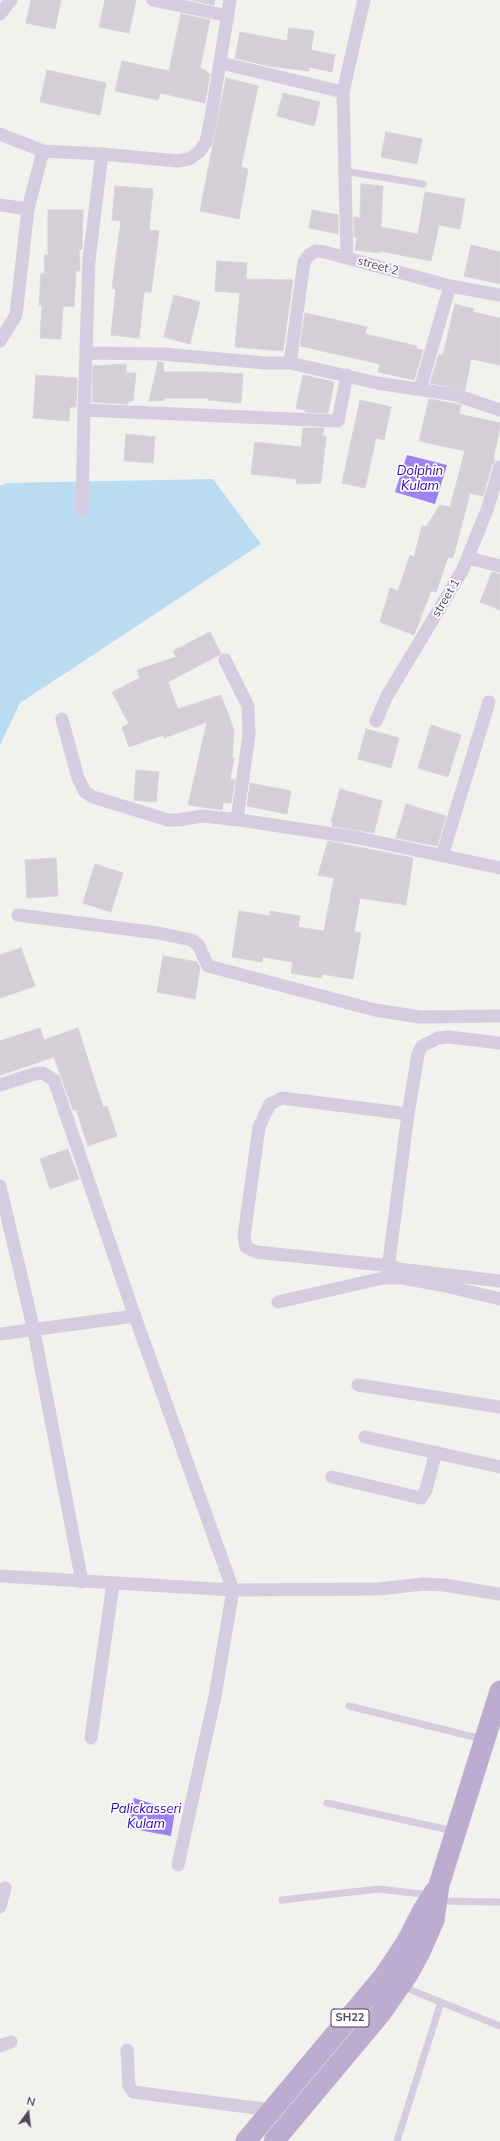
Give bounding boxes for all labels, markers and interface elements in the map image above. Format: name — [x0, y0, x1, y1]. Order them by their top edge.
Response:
street label: street 2 — [356, 254, 400, 278]
water label: Dolphin Kulam — [397, 463, 443, 494]
street label: street 1 — [429, 576, 463, 620]
water label: Palickasseri Kulam — [111, 1801, 181, 1832]
road number: SH22 — [331, 2009, 369, 2027]
north arrow — [8, 2093, 48, 2133]
text: N — [25, 2094, 37, 2109]

